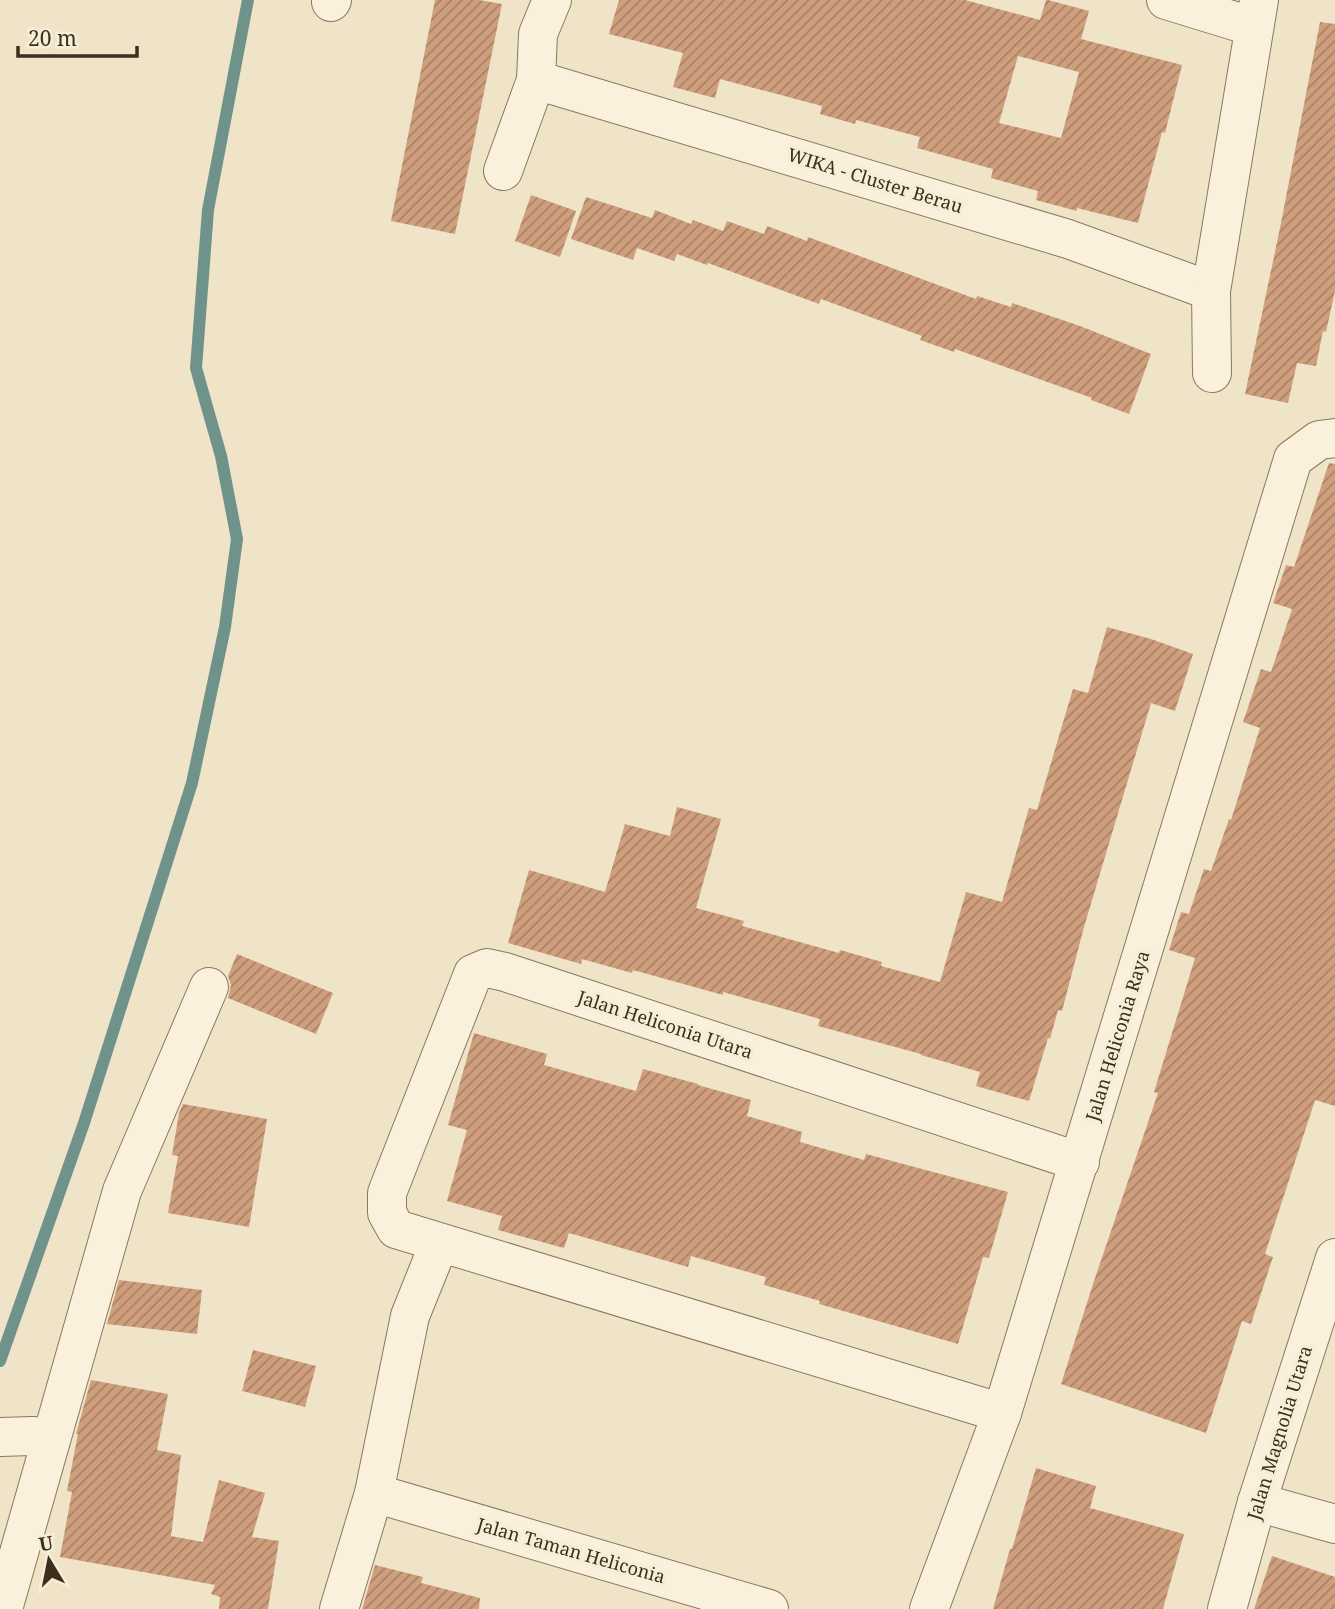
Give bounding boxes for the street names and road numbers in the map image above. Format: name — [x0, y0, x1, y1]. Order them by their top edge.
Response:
street label: WIKA - Cluster Berau — [785, 142, 966, 218]
street label: Jalan Heliconia Raya — [1079, 948, 1154, 1125]
street label: Jalan Heliconia Utara — [574, 984, 756, 1064]
street label: Jalan Magnolia Utara — [1241, 1343, 1317, 1524]
street label: Jalan Taman Heliconia — [473, 1511, 668, 1588]

